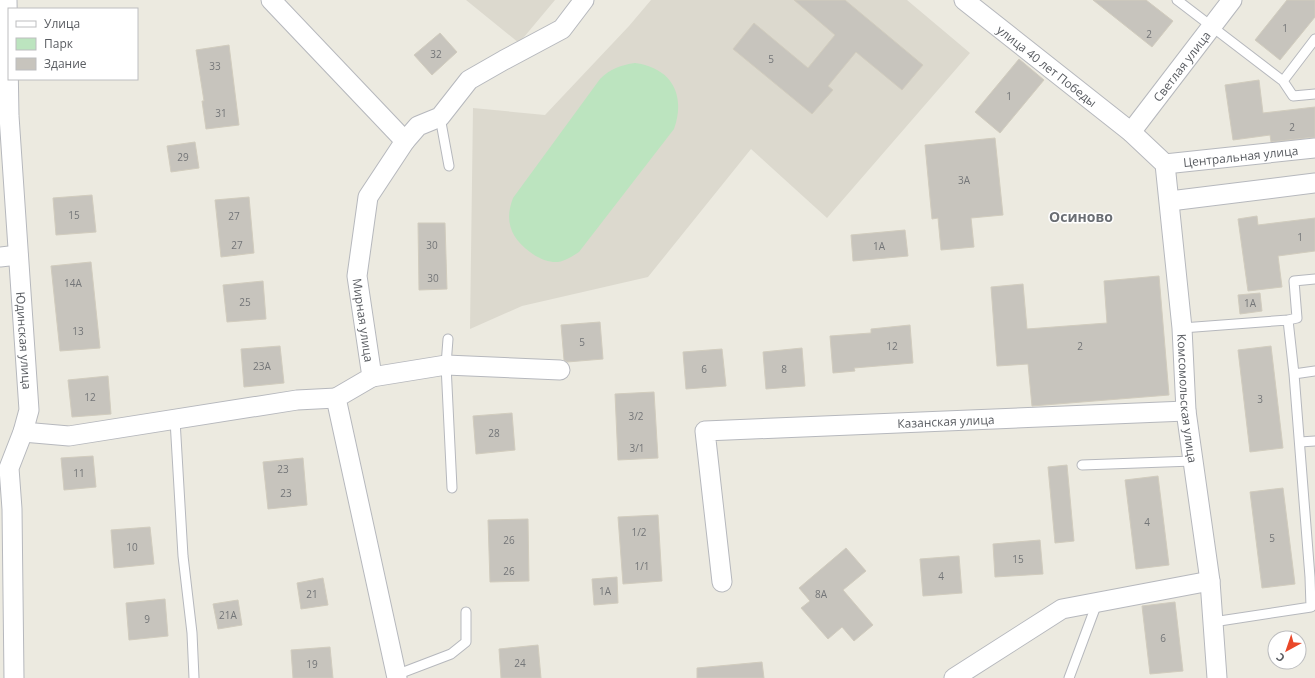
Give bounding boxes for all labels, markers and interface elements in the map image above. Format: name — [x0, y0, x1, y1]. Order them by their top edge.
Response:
legend — [8, 8, 138, 80]
text: Улица — [44, 15, 80, 32]
street label: улица 40 лет Победы — [994, 21, 1101, 111]
house number: 1 — [1282, 21, 1288, 35]
house number: 2 — [1146, 27, 1152, 41]
street label: Светлая улица — [1149, 27, 1214, 105]
text: Парк — [44, 35, 74, 52]
house number: 32 — [430, 47, 442, 61]
house number: 5 — [768, 52, 774, 66]
text: Здание — [44, 55, 87, 72]
house number: 33 — [209, 59, 221, 73]
house number: 1 — [1006, 89, 1012, 103]
house number: 31 — [215, 106, 227, 120]
house number: 2 — [1289, 120, 1295, 134]
street label: Центральная улица — [1182, 141, 1299, 171]
house number: 29 — [177, 150, 189, 164]
house number: 3А — [958, 173, 971, 187]
district label: Осиново — [1049, 207, 1113, 226]
house number: 15 — [68, 208, 80, 222]
house number: 27 — [228, 209, 240, 223]
house number: 1 — [1297, 230, 1303, 244]
house number: 27 — [231, 238, 243, 252]
house number: 30 — [426, 238, 438, 252]
house number: 1А — [873, 239, 886, 253]
house number: 30 — [427, 271, 439, 285]
house number: 14А — [64, 276, 83, 290]
street label: Мирная улица — [349, 277, 378, 363]
street label: Юдинская улица — [12, 291, 36, 390]
house number: 25 — [239, 295, 251, 309]
house number: 1А — [1244, 296, 1257, 310]
house number: 13 — [72, 324, 84, 338]
street label: Комсомольская улица — [1174, 333, 1202, 464]
house number: 5 — [579, 335, 585, 349]
house number: 12 — [886, 339, 898, 353]
house number: 2 — [1077, 339, 1083, 353]
house number: 23А — [253, 359, 272, 373]
house number: 6 — [701, 362, 707, 376]
house number: 8 — [781, 362, 787, 376]
house number: 12 — [84, 390, 96, 404]
house number: 3 — [1257, 392, 1263, 406]
house number: 3/2 — [628, 409, 644, 423]
street label: Казанская улица — [897, 410, 995, 431]
house number: 28 — [488, 426, 500, 440]
house number: 3/1 — [629, 441, 645, 455]
house number: 23 — [277, 462, 289, 476]
house number: 11 — [73, 466, 85, 480]
house number: 23 — [280, 486, 292, 500]
house number: 4 — [1144, 515, 1150, 529]
house number: 1/2 — [631, 525, 647, 539]
house number: 5 — [1269, 531, 1275, 545]
house number: 26 — [503, 533, 515, 547]
house number: 10 — [126, 540, 138, 554]
house number: 15 — [1012, 552, 1024, 566]
house number: 1/1 — [634, 559, 650, 573]
house number: 26 — [503, 564, 515, 578]
house number: 4 — [938, 569, 944, 583]
house number: 1А — [599, 584, 612, 598]
house number: 21 — [306, 587, 318, 601]
house number: 8А — [815, 587, 828, 601]
house number: 21А — [219, 608, 238, 622]
house number: 9 — [144, 612, 150, 626]
north arrow — [1267, 630, 1307, 670]
house number: 6 — [1160, 631, 1166, 645]
text: С — [1273, 650, 1288, 666]
house number: 24 — [514, 656, 526, 670]
house number: 19 — [306, 657, 318, 671]

